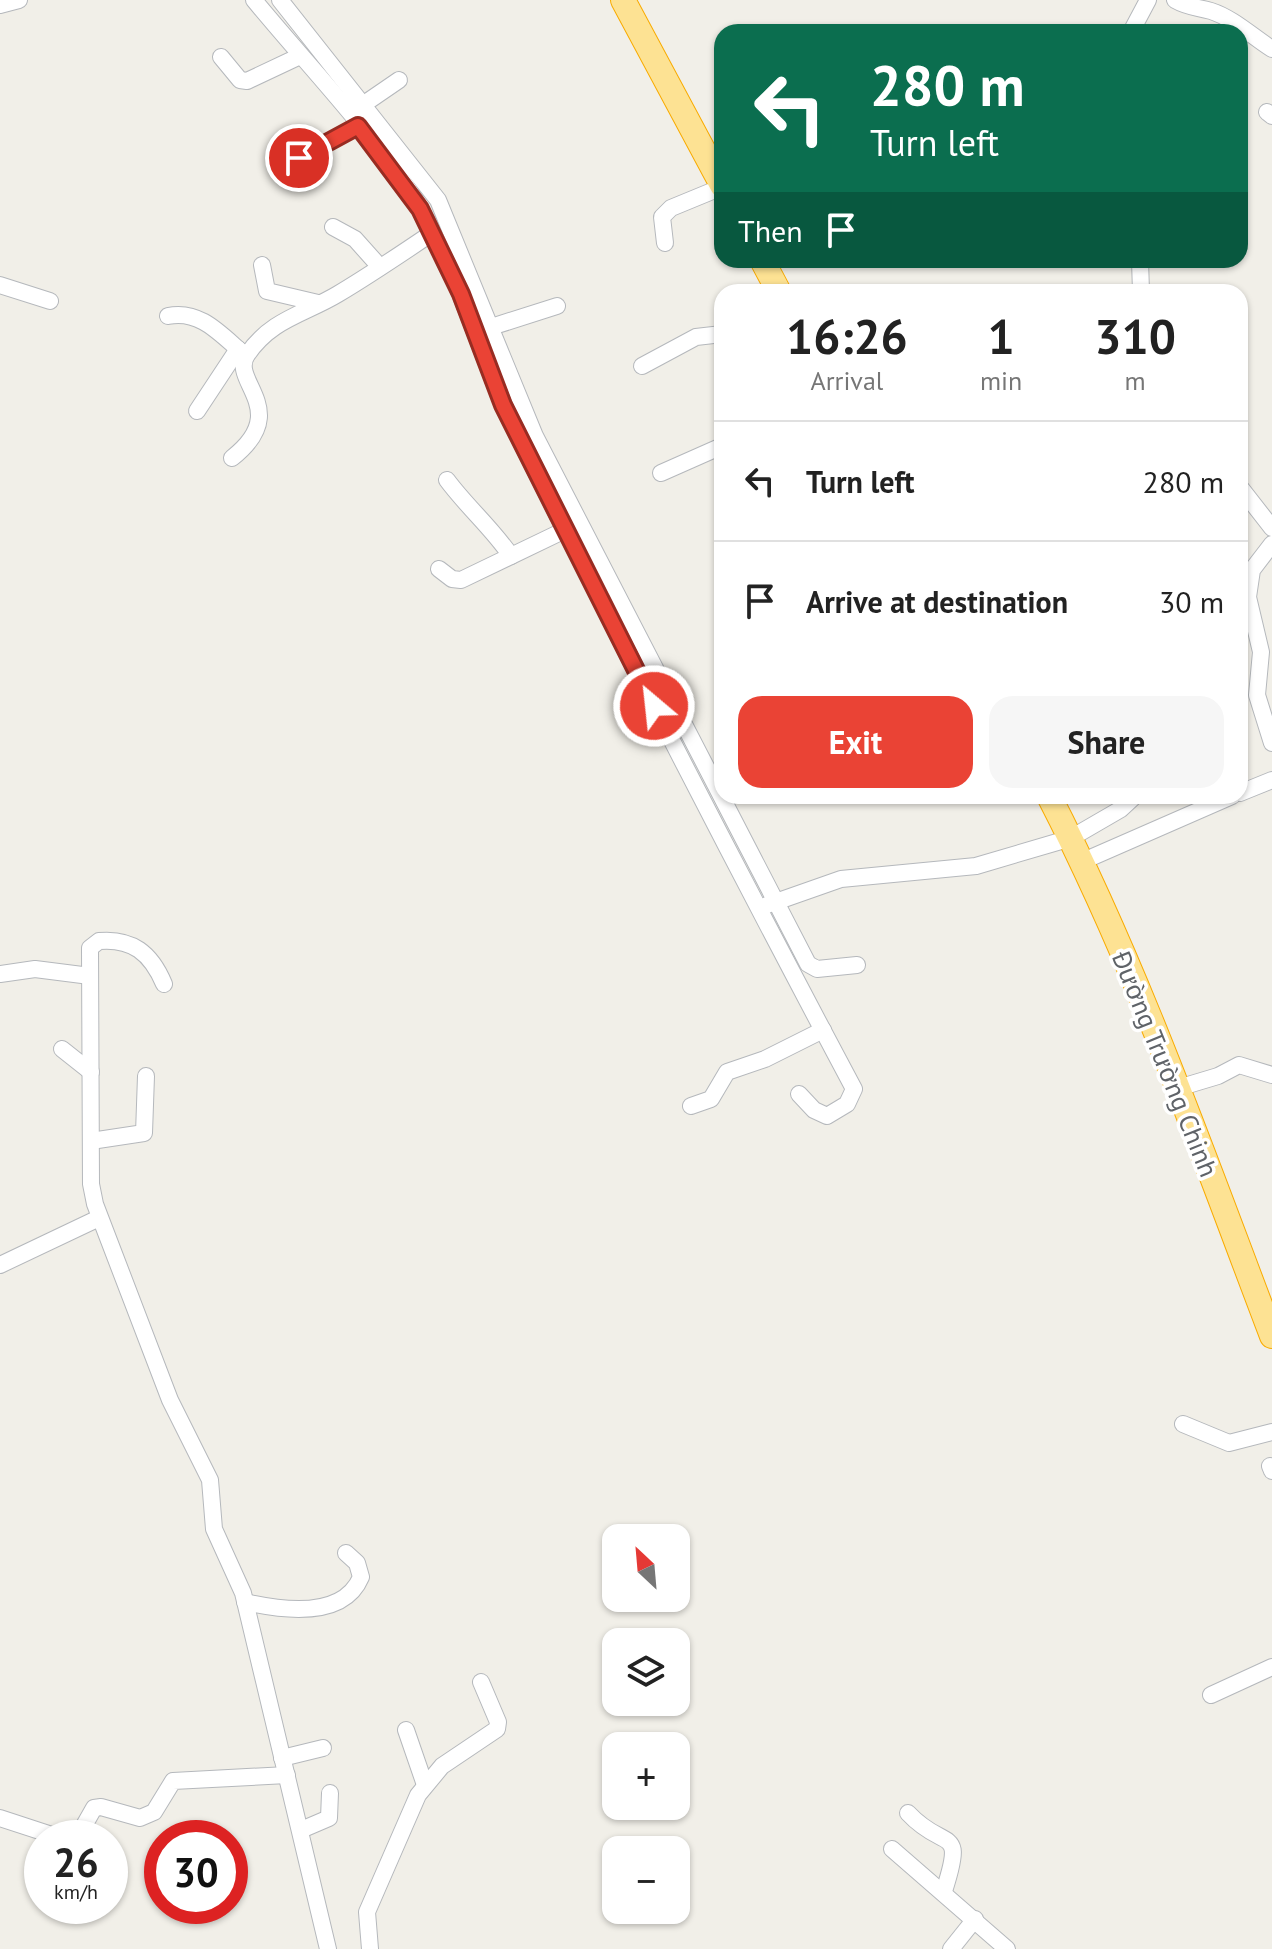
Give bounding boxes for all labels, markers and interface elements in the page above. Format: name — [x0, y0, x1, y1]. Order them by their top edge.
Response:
text: 280 m — [870, 49, 1025, 121]
icon: left — [738, 56, 842, 160]
text: Turn left — [870, 119, 999, 166]
pin — [265, 124, 333, 192]
icon: arrive — [277, 136, 321, 180]
icon: arrive — [819, 208, 863, 252]
text: Then — [738, 211, 803, 250]
text: 16:26 — [786, 305, 908, 367]
text: 1 — [987, 305, 1015, 367]
text: 310 — [1094, 305, 1176, 367]
text: Arrival — [811, 364, 883, 397]
text: min — [980, 364, 1022, 397]
text: m — [1125, 364, 1146, 397]
icon: left — [738, 459, 782, 503]
text: Turn left — [806, 462, 914, 501]
text: 280 m — [1143, 462, 1224, 501]
icon: arrive — [738, 579, 782, 623]
text: Arrive at destination — [806, 582, 1068, 621]
text: 30 m — [1159, 582, 1224, 621]
position arrow — [612, 664, 696, 748]
button: Exit — [738, 696, 973, 788]
button: Share — [989, 696, 1224, 788]
street label: Đường Trường Chinh — [1105, 945, 1226, 1181]
north arrow — [602, 1524, 690, 1612]
map controls — [602, 1524, 690, 1924]
button: layers — [602, 1628, 690, 1716]
button: + — [602, 1732, 690, 1820]
speed limit sign: 30 — [144, 1820, 248, 1924]
text: 26 — [53, 1836, 99, 1888]
button: − — [602, 1836, 690, 1924]
text: km/h — [54, 1879, 98, 1905]

